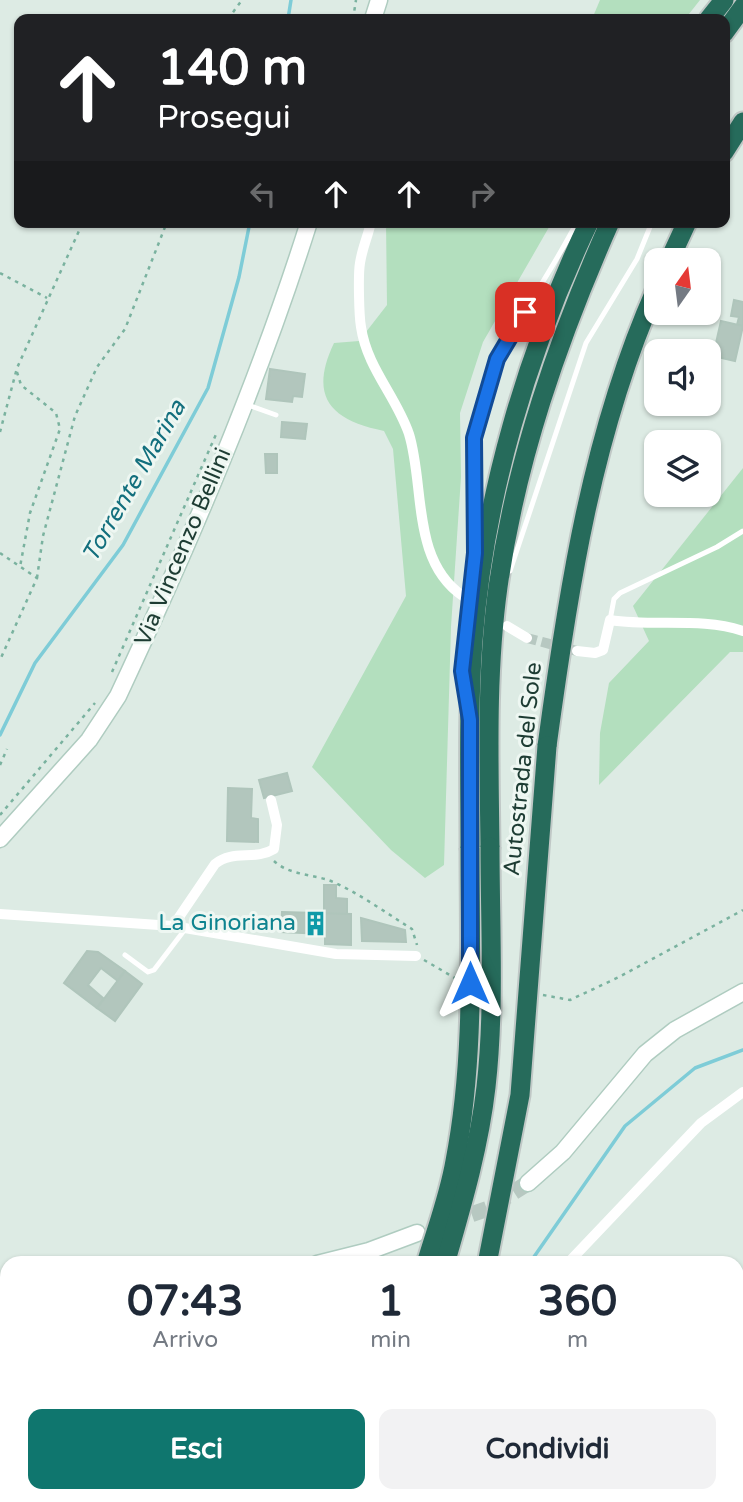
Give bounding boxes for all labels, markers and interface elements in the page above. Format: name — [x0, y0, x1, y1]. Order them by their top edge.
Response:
text: 140 m — [157, 39, 307, 98]
icon: ahead — [42, 42, 133, 133]
text: Prosegui — [157, 99, 291, 137]
icon: left — [244, 175, 282, 213]
icon: ahead — [317, 175, 355, 213]
icon: ahead — [390, 175, 428, 213]
icon: right — [463, 175, 501, 213]
north arrow — [644, 248, 721, 326]
map controls — [644, 248, 721, 507]
pin — [495, 282, 555, 342]
icon: arrive — [506, 293, 544, 331]
button: sound — [644, 339, 721, 416]
water label: Torrente Marina — [76, 394, 192, 567]
button: layers — [644, 430, 721, 507]
street label: Via Vincenzo Bellini — [129, 444, 237, 650]
street label: Autostrada del Sole — [498, 661, 548, 877]
place label: La Ginoriana — [158, 909, 296, 937]
building icon: La Ginoriana — [302, 909, 330, 937]
position arrow — [433, 946, 507, 1020]
text: 07:43 — [127, 1276, 243, 1327]
text: 1 — [377, 1276, 404, 1327]
text: 360 — [538, 1276, 617, 1327]
text: Arrivo — [152, 1326, 218, 1354]
text: min — [370, 1326, 411, 1354]
text: m — [567, 1326, 588, 1354]
button: Esci — [28, 1409, 365, 1489]
button: Condividi — [379, 1409, 716, 1489]

